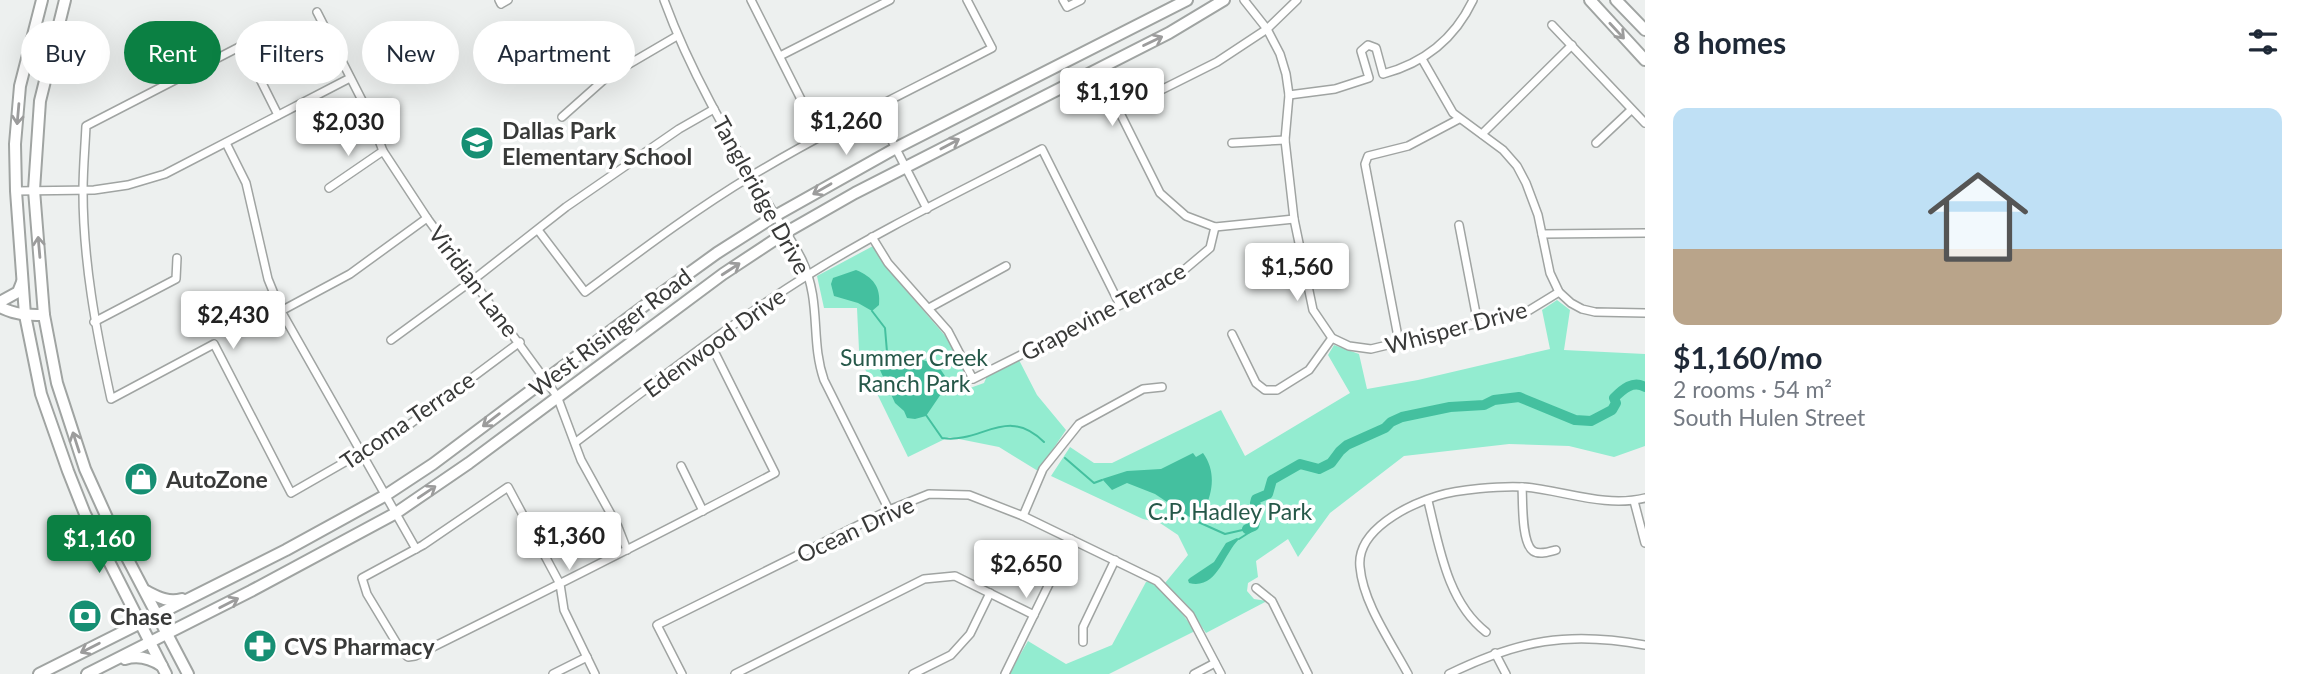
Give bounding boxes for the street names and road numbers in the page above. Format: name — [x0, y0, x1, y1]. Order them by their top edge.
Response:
street label: Tangleridge Drive — [707, 111, 817, 279]
street label: Viridian Lane — [423, 220, 525, 342]
street label: Grapevine Terrace — [1016, 256, 1190, 366]
street label: West Risinger Road — [523, 262, 697, 402]
street label: Edenwood Drive — [638, 281, 790, 403]
street label: Whisper Drive — [1382, 295, 1530, 359]
street label: Tacoma Terrace — [335, 365, 479, 475]
street label: Ocean Drive — [792, 490, 918, 568]

